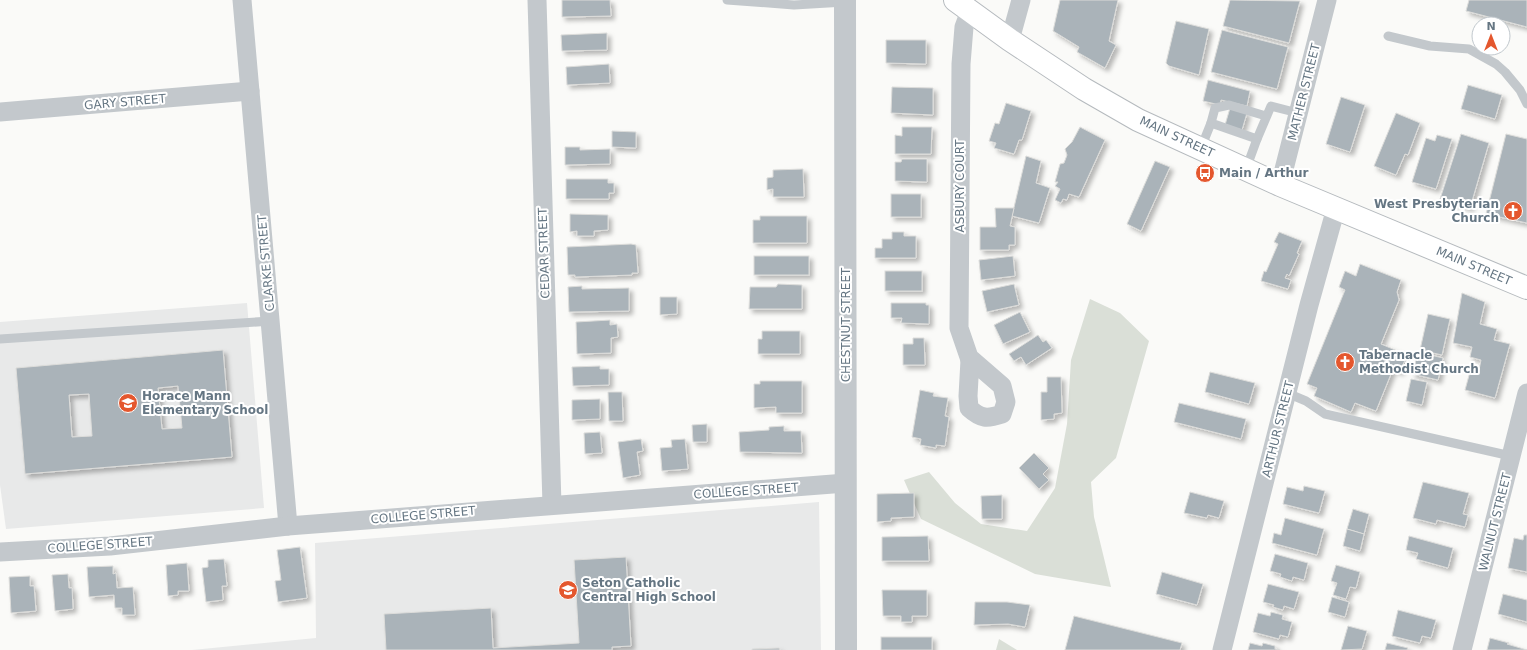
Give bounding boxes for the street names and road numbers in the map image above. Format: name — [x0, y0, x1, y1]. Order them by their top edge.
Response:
street label: MATHER STREET — [1285, 41, 1323, 142]
street label: GARY STREET — [84, 91, 167, 113]
street label: MAIN STREET — [1137, 114, 1217, 161]
street label: ASBURY COURT — [953, 139, 967, 232]
street label: CEDAR STREET — [535, 207, 553, 299]
street label: CLARKE STREET — [255, 213, 277, 312]
street label: MAIN STREET — [1434, 244, 1514, 288]
street label: CHESTNUT STREET — [839, 267, 853, 382]
street label: ARTHUR STREET — [1259, 379, 1297, 479]
street label: WALNUT STREET — [1476, 471, 1514, 573]
street label: COLLEGE STREET — [693, 480, 800, 502]
street label: COLLEGE STREET — [370, 503, 477, 527]
street label: COLLEGE STREET — [47, 534, 154, 556]

